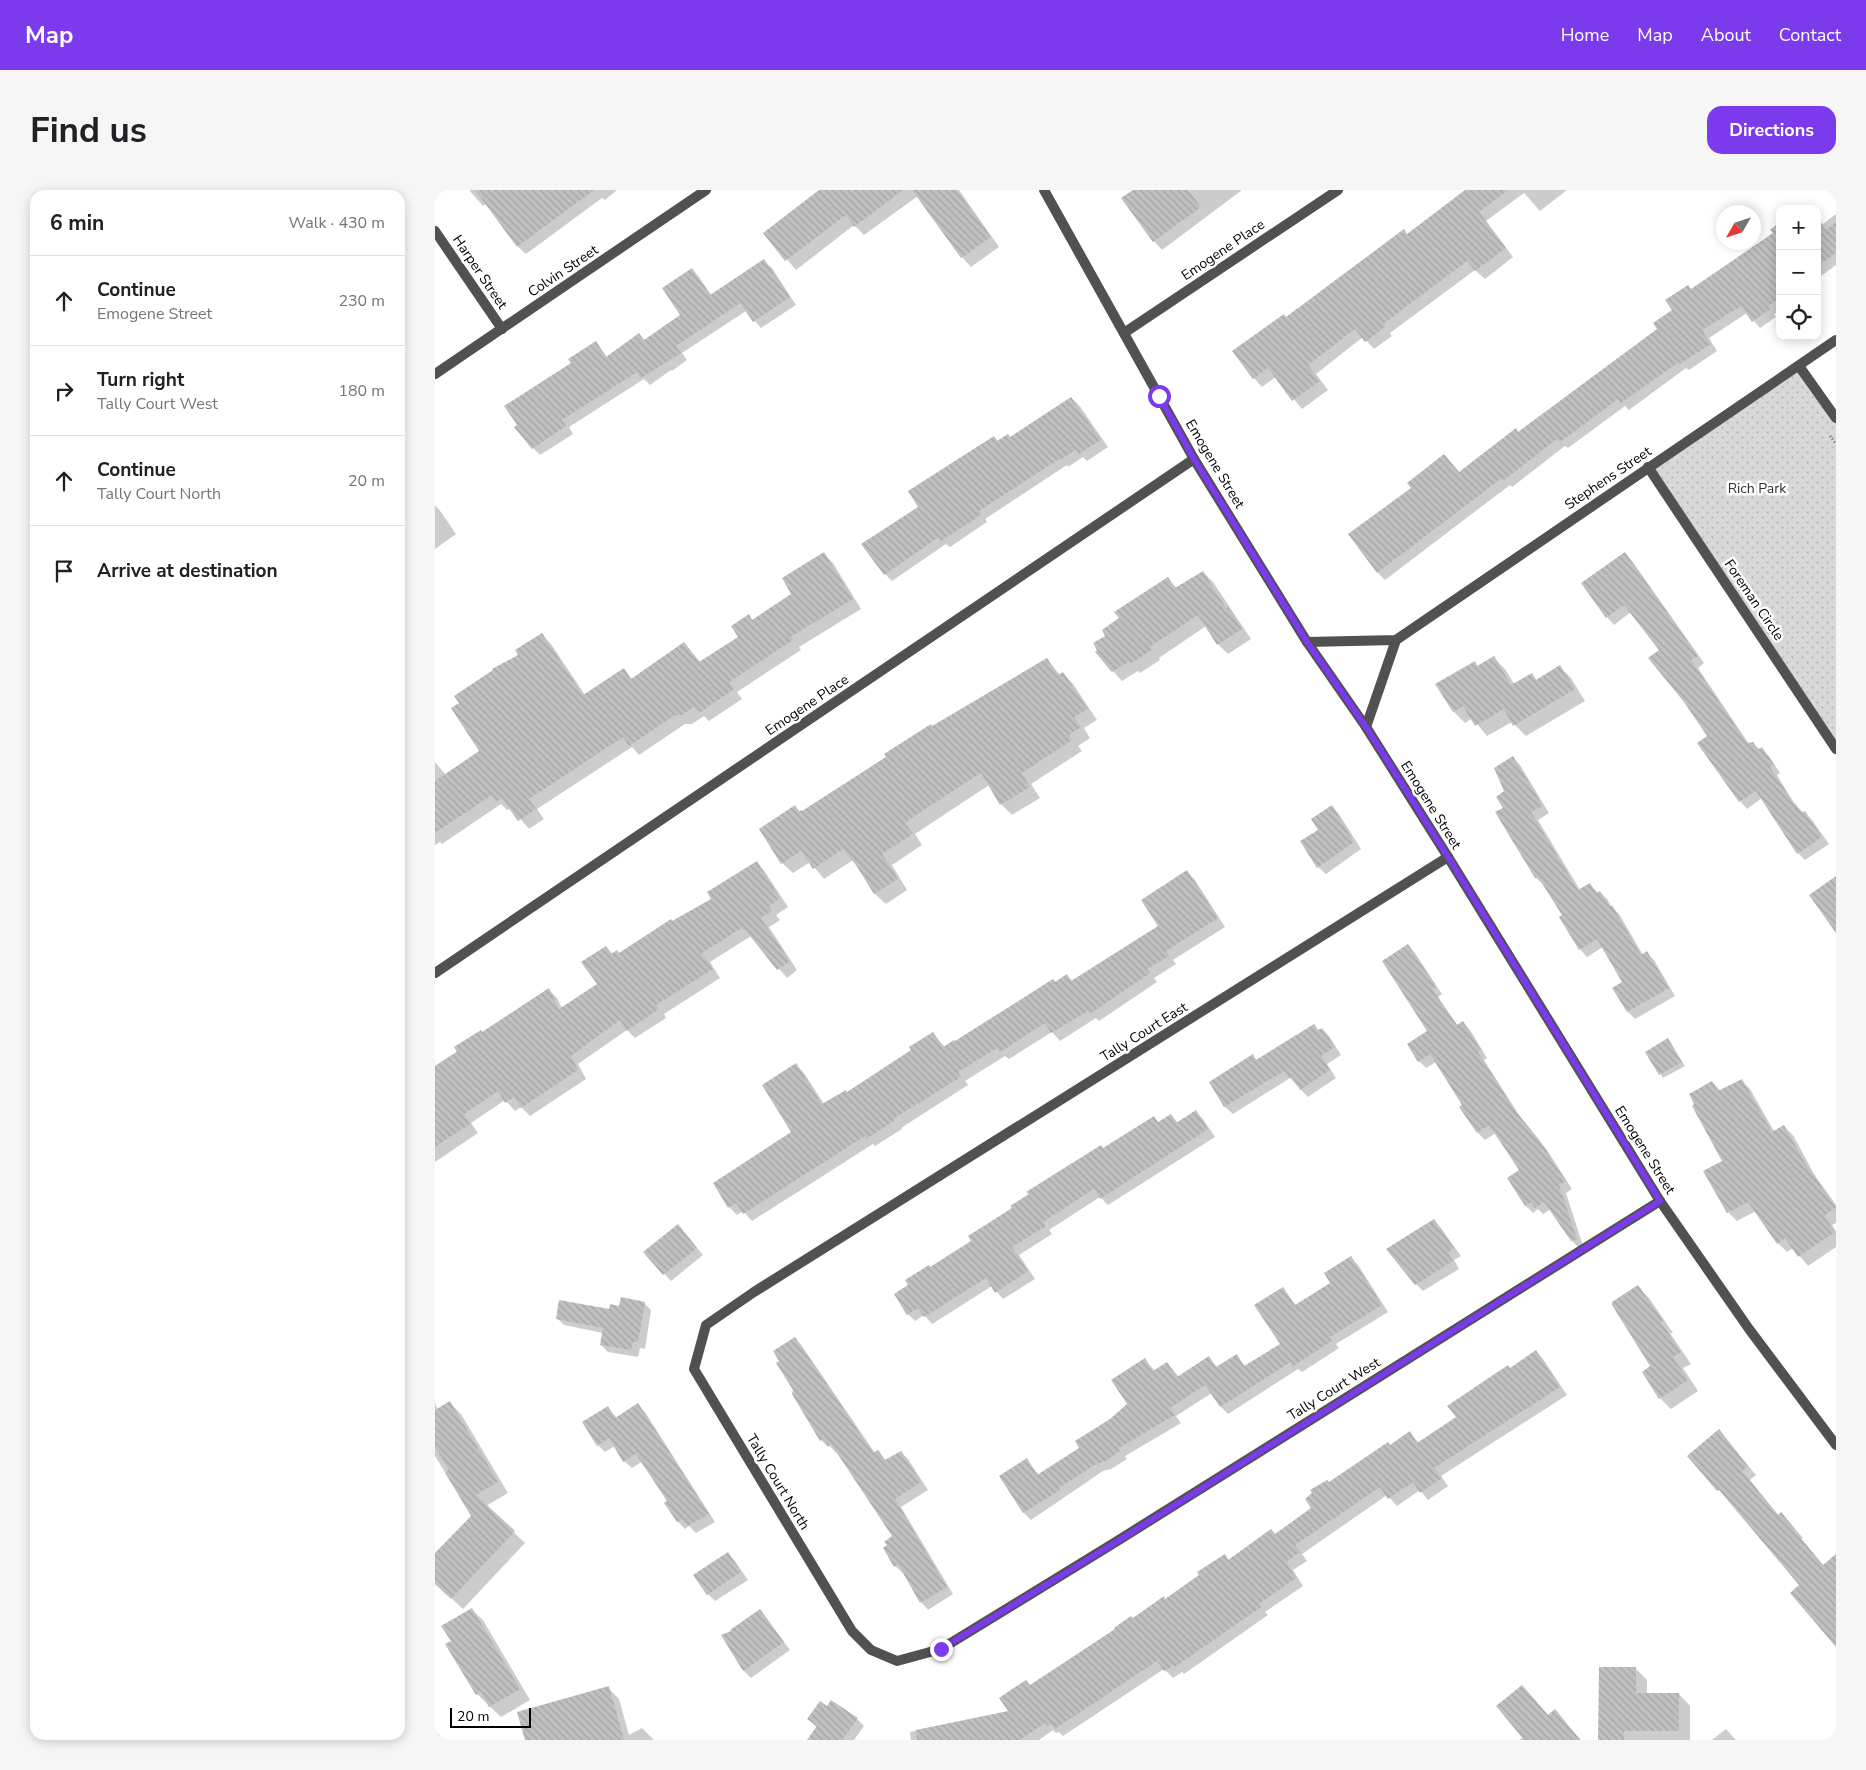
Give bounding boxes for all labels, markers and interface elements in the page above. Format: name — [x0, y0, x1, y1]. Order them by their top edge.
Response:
text: Map — [25, 19, 73, 51]
text: Home — [1561, 23, 1609, 47]
text: Map — [1637, 23, 1673, 47]
text: About — [1701, 23, 1751, 47]
text: Contact — [1779, 23, 1841, 47]
button: Directions — [1707, 106, 1836, 154]
text: Find us — [30, 107, 147, 154]
north arrow — [1716, 205, 1761, 250]
map controls — [1776, 205, 1821, 340]
button: + — [1776, 205, 1821, 250]
text: 6 min — [50, 209, 104, 237]
text: Walk · 430 m — [289, 212, 385, 234]
street label: Emogene Place — [1178, 215, 1268, 285]
street label: Harper Street — [448, 231, 512, 313]
street label: Colvin Street — [524, 240, 602, 301]
button: − — [1776, 250, 1821, 295]
text: Continue — [97, 277, 176, 303]
icon: ahead — [50, 287, 78, 315]
text: 230 m — [338, 290, 385, 312]
button: locate — [1776, 295, 1821, 340]
text: Emogene Street — [97, 303, 212, 325]
text: Turn right — [97, 367, 184, 393]
icon: right — [50, 377, 78, 405]
text: 180 m — [338, 380, 385, 402]
route start — [1148, 385, 1171, 408]
text: Tally Court West — [97, 393, 218, 415]
street label: Emogene Street — [1181, 416, 1249, 512]
street label: Stephens Street — [1561, 442, 1655, 514]
text: Continue — [97, 457, 176, 483]
icon: ahead — [50, 467, 78, 495]
text: 20 m — [348, 470, 385, 492]
park label: Rich Park — [1728, 479, 1787, 498]
text: Tally Court North — [97, 483, 221, 505]
street label: Foreman Circle — [1720, 556, 1788, 644]
icon: arrive — [50, 557, 78, 585]
text: Arrive at destination — [97, 558, 278, 584]
street label: Emogene Place — [762, 670, 852, 740]
street label: Emogene Street — [1396, 757, 1466, 853]
street label: Tally Court East — [1097, 998, 1191, 1066]
street label: Emogene Street — [1610, 1102, 1680, 1198]
street label: Tally Court West — [1284, 1353, 1384, 1425]
street label: Tally Court North — [742, 1431, 814, 1533]
route end — [930, 1638, 953, 1661]
scale bar — [450, 1705, 531, 1728]
text: 20 m — [457, 1707, 489, 1726]

